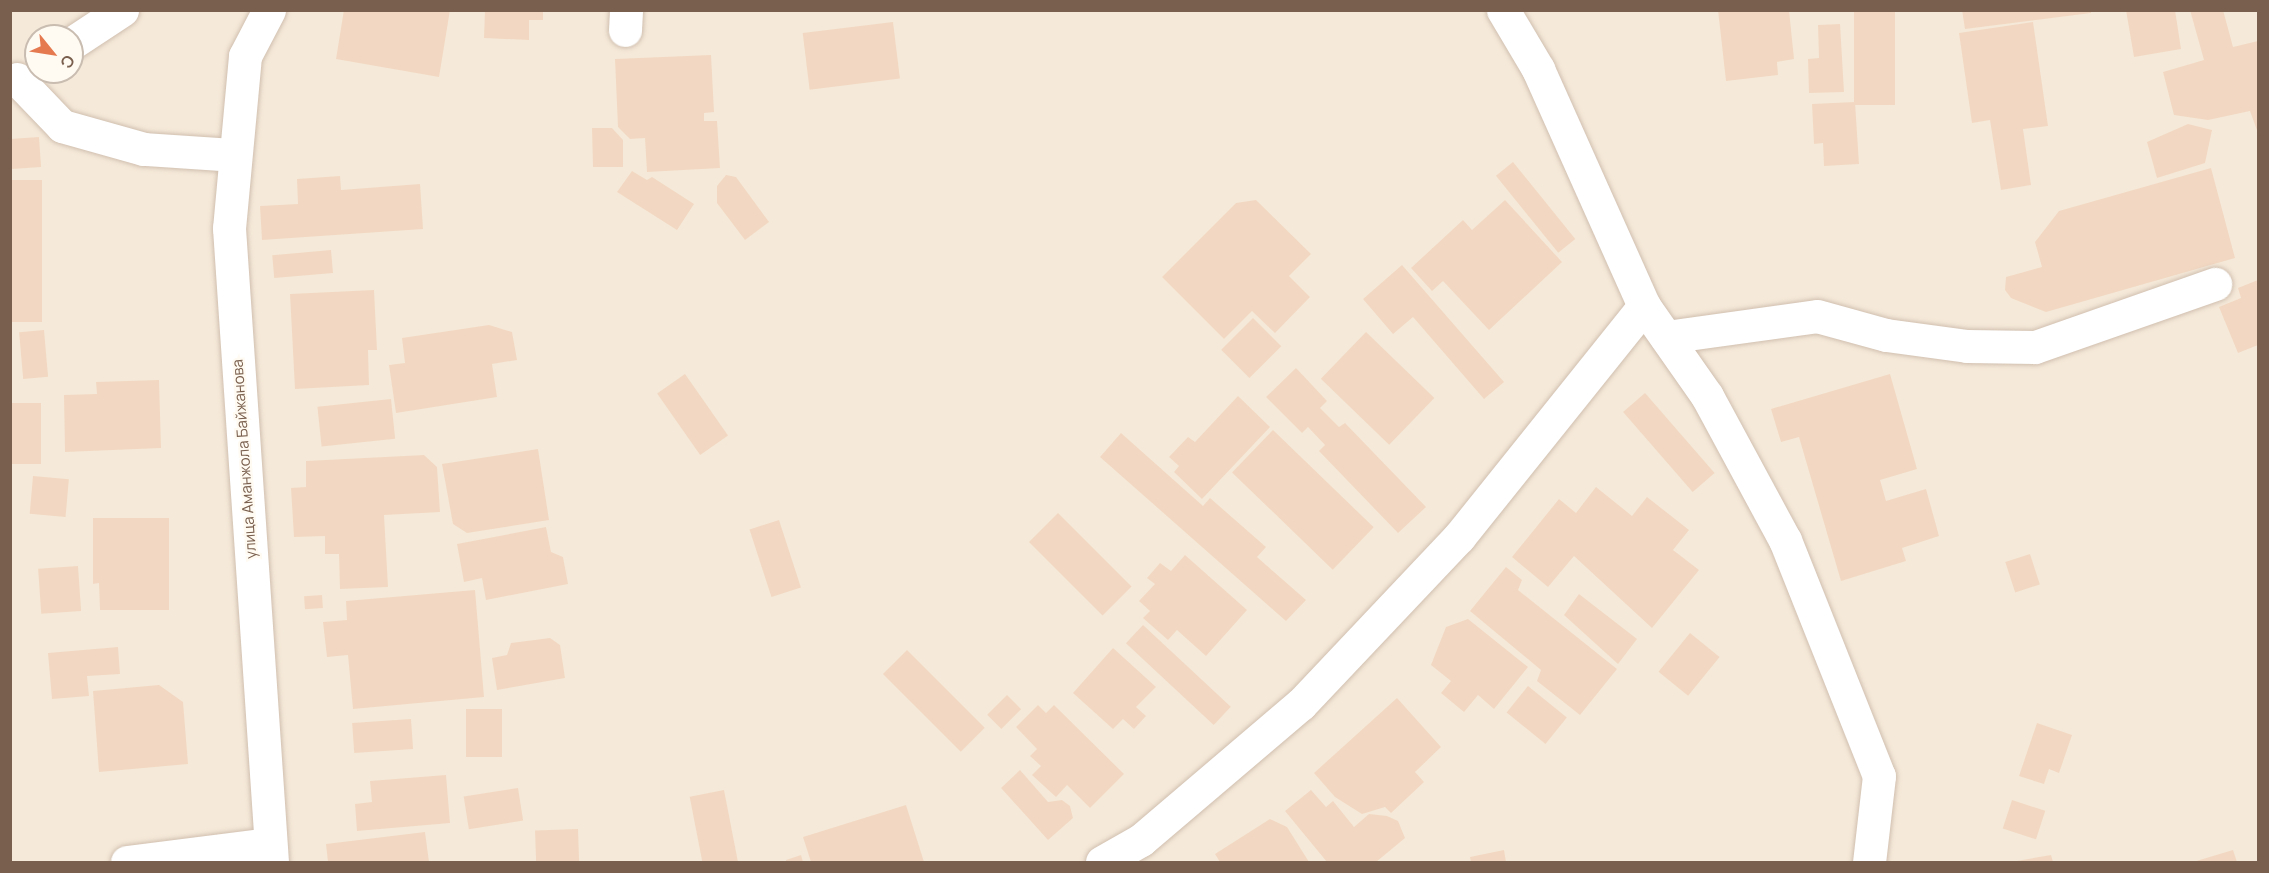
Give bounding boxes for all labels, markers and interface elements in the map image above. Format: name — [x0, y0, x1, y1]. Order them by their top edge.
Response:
north arrow — [24, 24, 84, 84]
text: С — [55, 51, 80, 73]
street label: улица Аманжола Байжанова — [228, 359, 260, 559]

